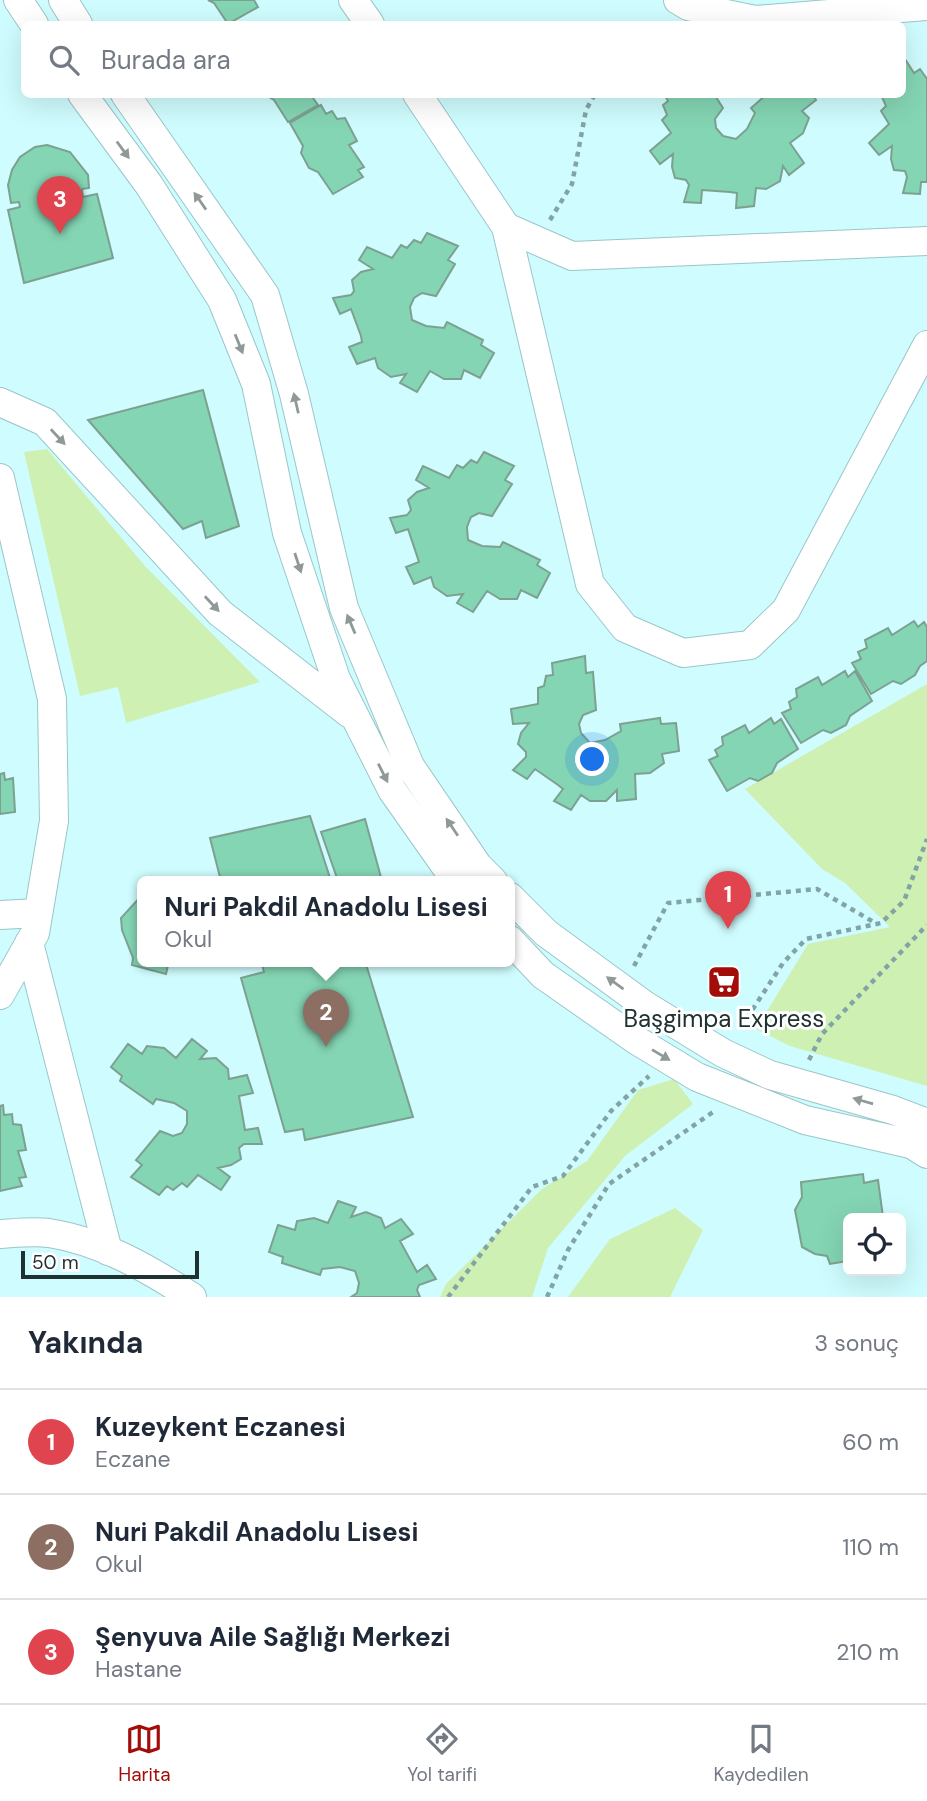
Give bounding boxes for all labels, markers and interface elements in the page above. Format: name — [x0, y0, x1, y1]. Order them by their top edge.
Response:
search box — [21, 21, 906, 98]
icon: search — [45, 41, 83, 79]
text: Burada ara — [101, 43, 231, 77]
one-way arrow — [115, 140, 130, 158]
pin: 3 — [37, 176, 83, 234]
one-way arrow — [193, 192, 207, 210]
one-way arrow — [234, 333, 245, 354]
one-way arrow — [291, 392, 302, 414]
one-way arrow — [49, 428, 65, 445]
one-way arrow — [293, 553, 303, 574]
one-way arrow — [204, 595, 220, 613]
one-way arrow — [345, 613, 356, 634]
your location — [575, 742, 609, 776]
one-way arrow — [378, 763, 389, 783]
one-way arrow — [445, 817, 458, 837]
pin: 1 — [705, 871, 751, 929]
popup — [137, 876, 515, 967]
text: Nuri Pakdil Anadolu Lisesi — [164, 890, 488, 924]
text: Okul — [164, 924, 212, 954]
supermarket icon: Başgimpa Express — [705, 963, 743, 1001]
one-way arrow — [606, 976, 624, 990]
pin: 2 — [303, 989, 349, 1047]
place label: Başgimpa Express — [624, 1003, 824, 1034]
one-way arrow — [651, 1048, 670, 1061]
one-way arrow — [851, 1095, 873, 1106]
map controls — [843, 1213, 906, 1276]
button: locate — [843, 1213, 906, 1276]
scale bar — [21, 1248, 200, 1280]
text: 50 m — [32, 1250, 79, 1275]
text: Yakında — [28, 1323, 143, 1362]
text: 3 sonuç — [815, 1328, 899, 1358]
text: Kuzeykent Eczanesi — [95, 1410, 346, 1444]
text: 1 — [47, 1427, 55, 1457]
text: 60 m — [842, 1427, 899, 1457]
text: Eczane — [95, 1444, 170, 1474]
text: Nuri Pakdil Anadolu Lisesi — [95, 1515, 418, 1549]
text: 2 — [44, 1532, 58, 1562]
text: 110 m — [842, 1532, 899, 1562]
text: Okul — [95, 1549, 143, 1579]
text: Şenyuva Aile Sağlığı Merkezi — [95, 1620, 450, 1654]
text: 3 — [44, 1637, 58, 1667]
text: 210 m — [836, 1637, 899, 1667]
text: Hastane — [95, 1654, 182, 1684]
tab: Harita — [118, 1720, 171, 1787]
tab: Yol tarifi — [407, 1720, 477, 1787]
tab: Kaydedilen — [714, 1720, 809, 1787]

